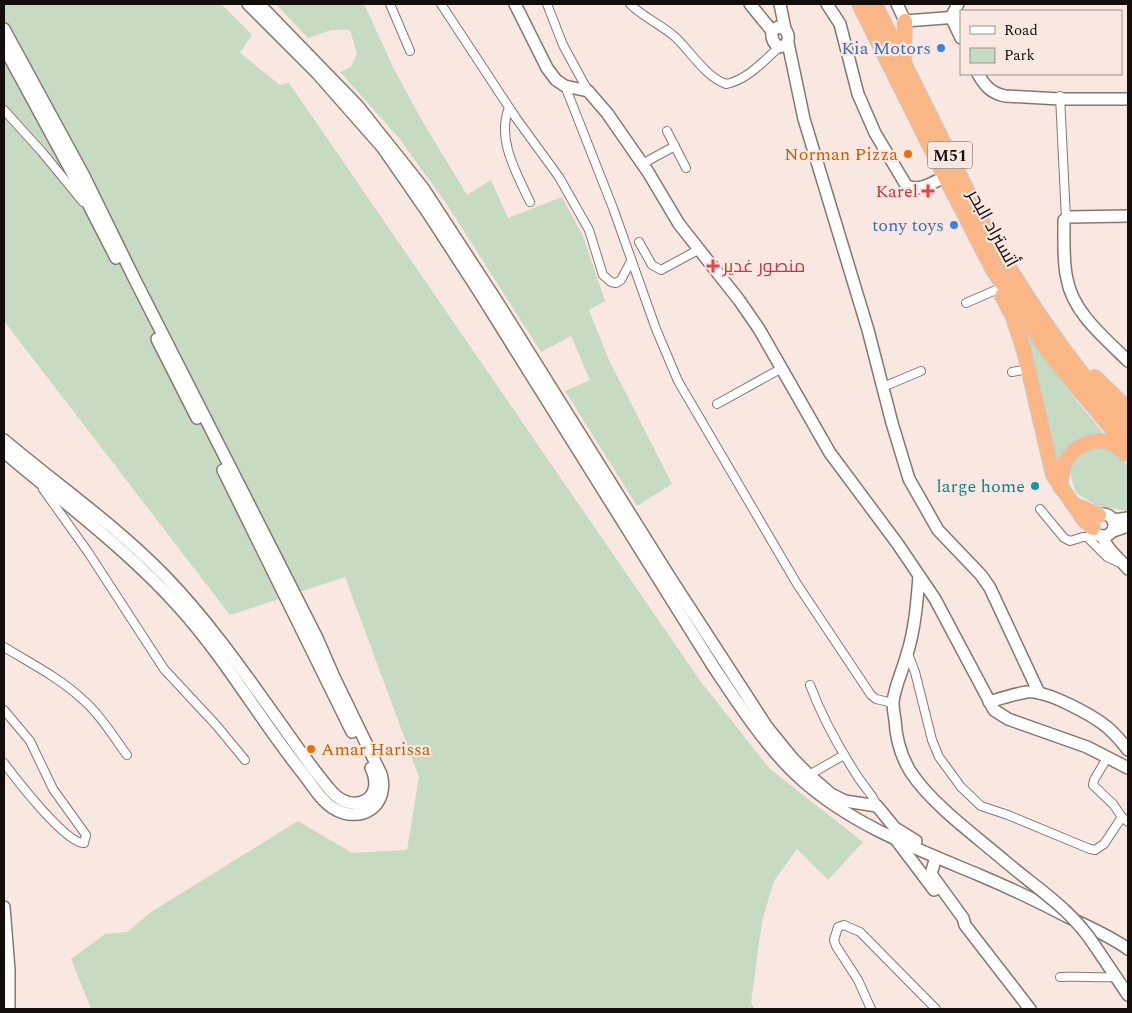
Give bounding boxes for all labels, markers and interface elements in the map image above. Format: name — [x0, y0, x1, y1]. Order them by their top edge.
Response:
legend — [960, 10, 1122, 75]
text: Road — [1004, 19, 1038, 42]
place label: Kia Motors — [841, 35, 931, 62]
marker: Kia Motors — [935, 42, 947, 54]
text: Park — [1004, 44, 1035, 67]
place label: Norman Pizza — [784, 141, 898, 168]
road number: M51 — [928, 142, 972, 168]
marker: Norman Pizza — [902, 148, 914, 160]
place label: Karel — [875, 178, 918, 205]
street label: أتستراد البحر — [960, 184, 1025, 272]
marker: Karel — [922, 185, 934, 197]
place label: tony toys — [872, 212, 944, 239]
marker: tony toys — [948, 219, 960, 231]
place label: منصور غدير — [722, 253, 805, 280]
marker: منصور غدير — [707, 260, 719, 272]
place label: large home — [937, 473, 1025, 500]
marker: large home — [1029, 480, 1041, 492]
place label: Amar Harissa — [321, 736, 431, 763]
marker: Amar Harissa — [305, 743, 317, 755]

